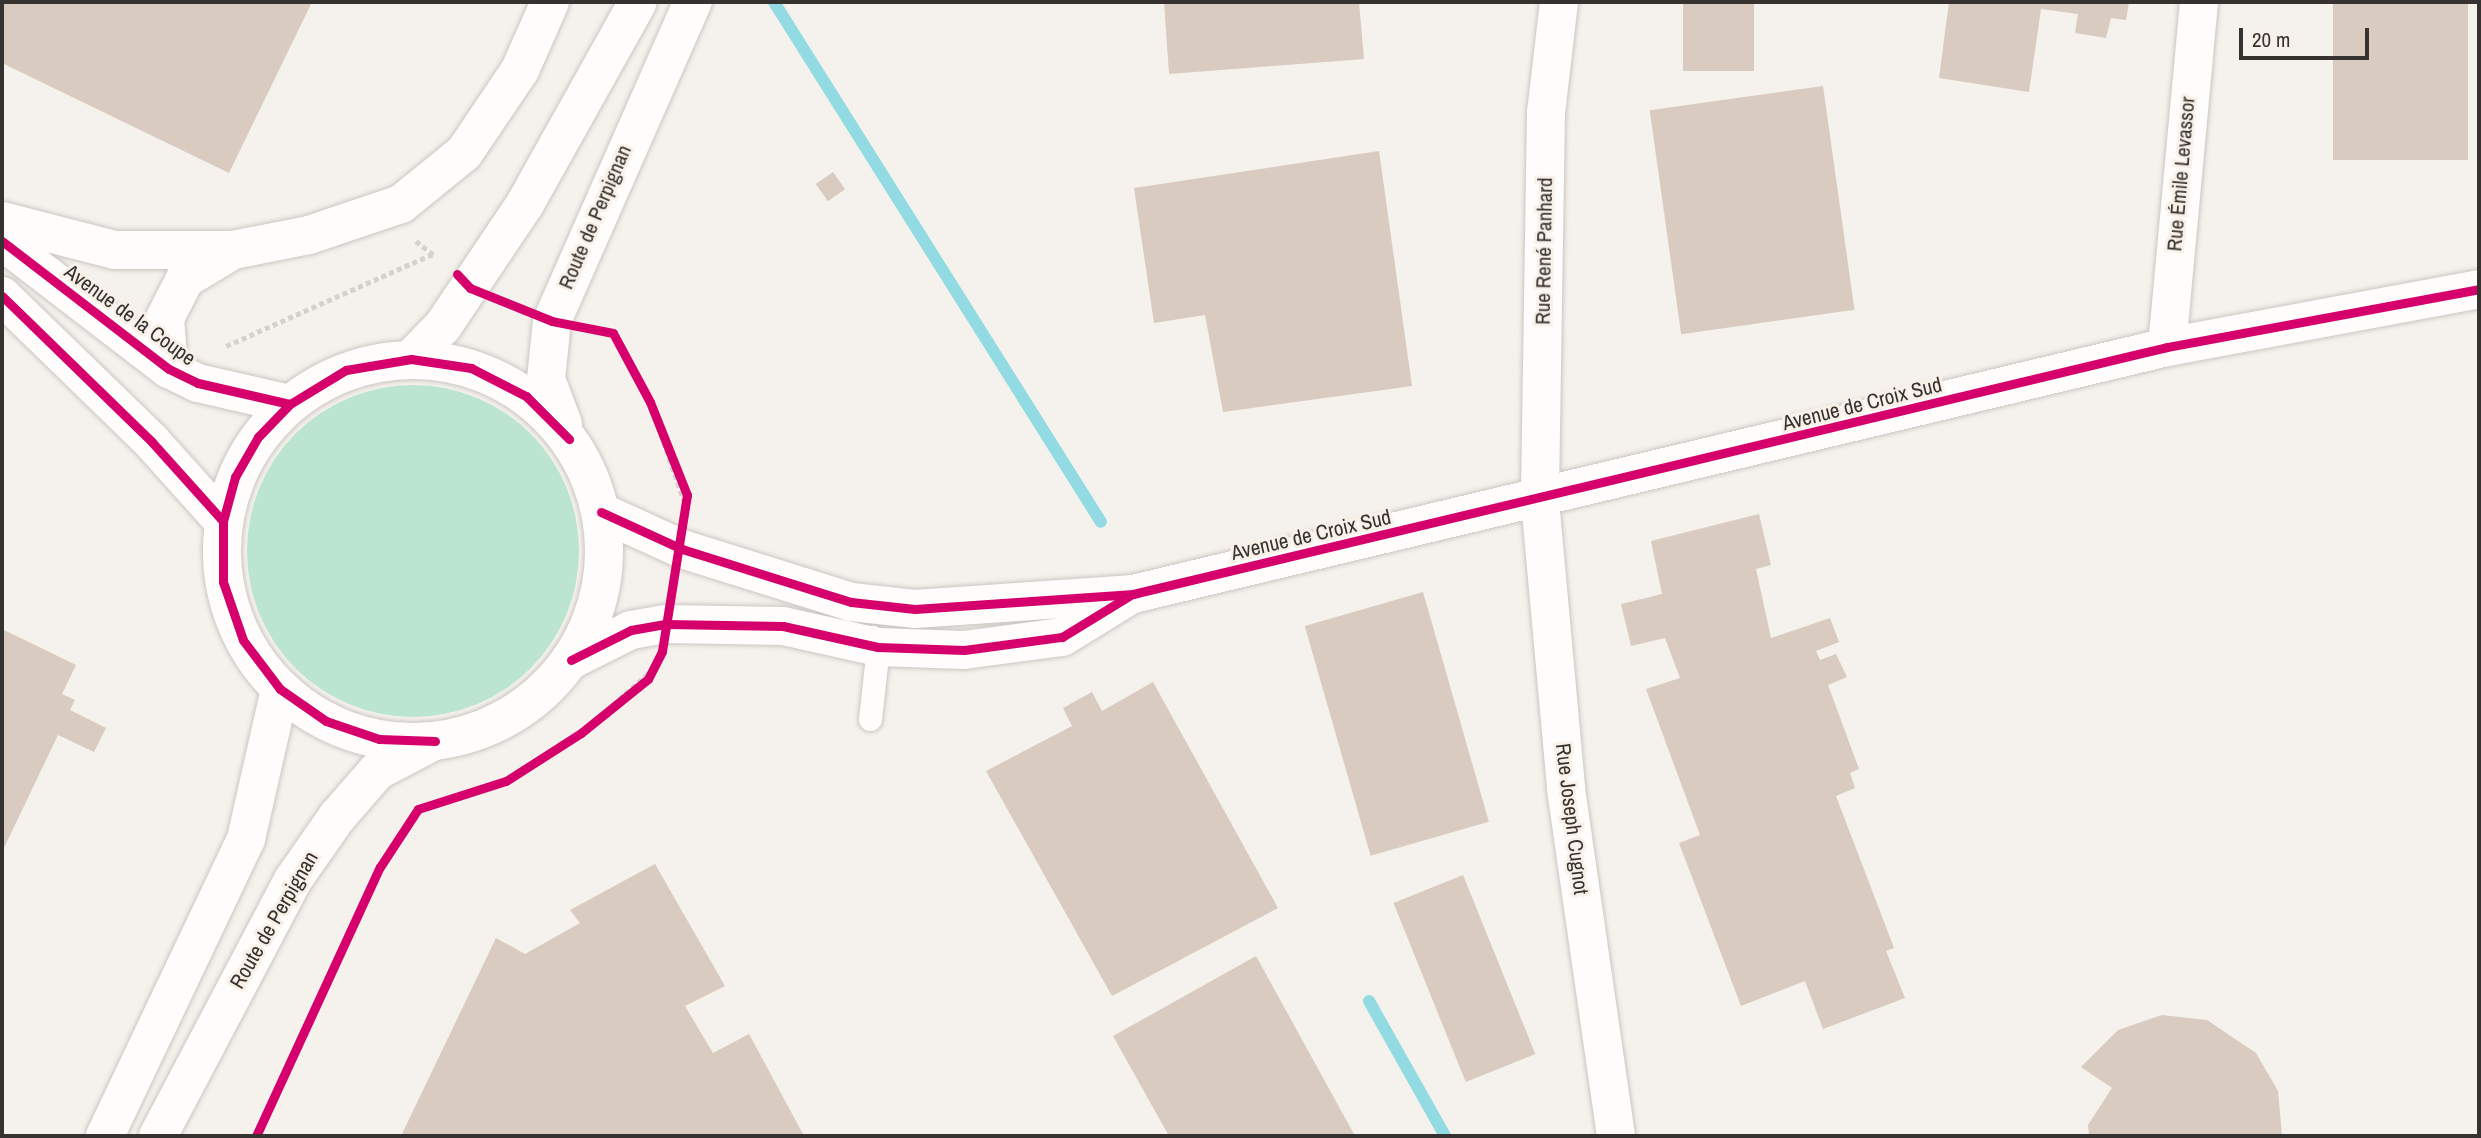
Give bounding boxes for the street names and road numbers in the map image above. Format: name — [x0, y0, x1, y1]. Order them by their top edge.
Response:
street label: Rue Émile Levassor — [2162, 96, 2200, 252]
street label: Route de Perpignan — [553, 141, 637, 293]
street label: Rue René Panhard — [1530, 177, 1558, 325]
street label: Avenue de la Coupe — [60, 259, 200, 371]
street label: Avenue de Croix Sud — [1780, 372, 1944, 436]
street label: Avenue de Croix Sud — [1229, 504, 1393, 566]
street label: Rue Joseph Cugnot — [1550, 742, 1594, 896]
street label: Route de Perpignan — [225, 847, 323, 993]

